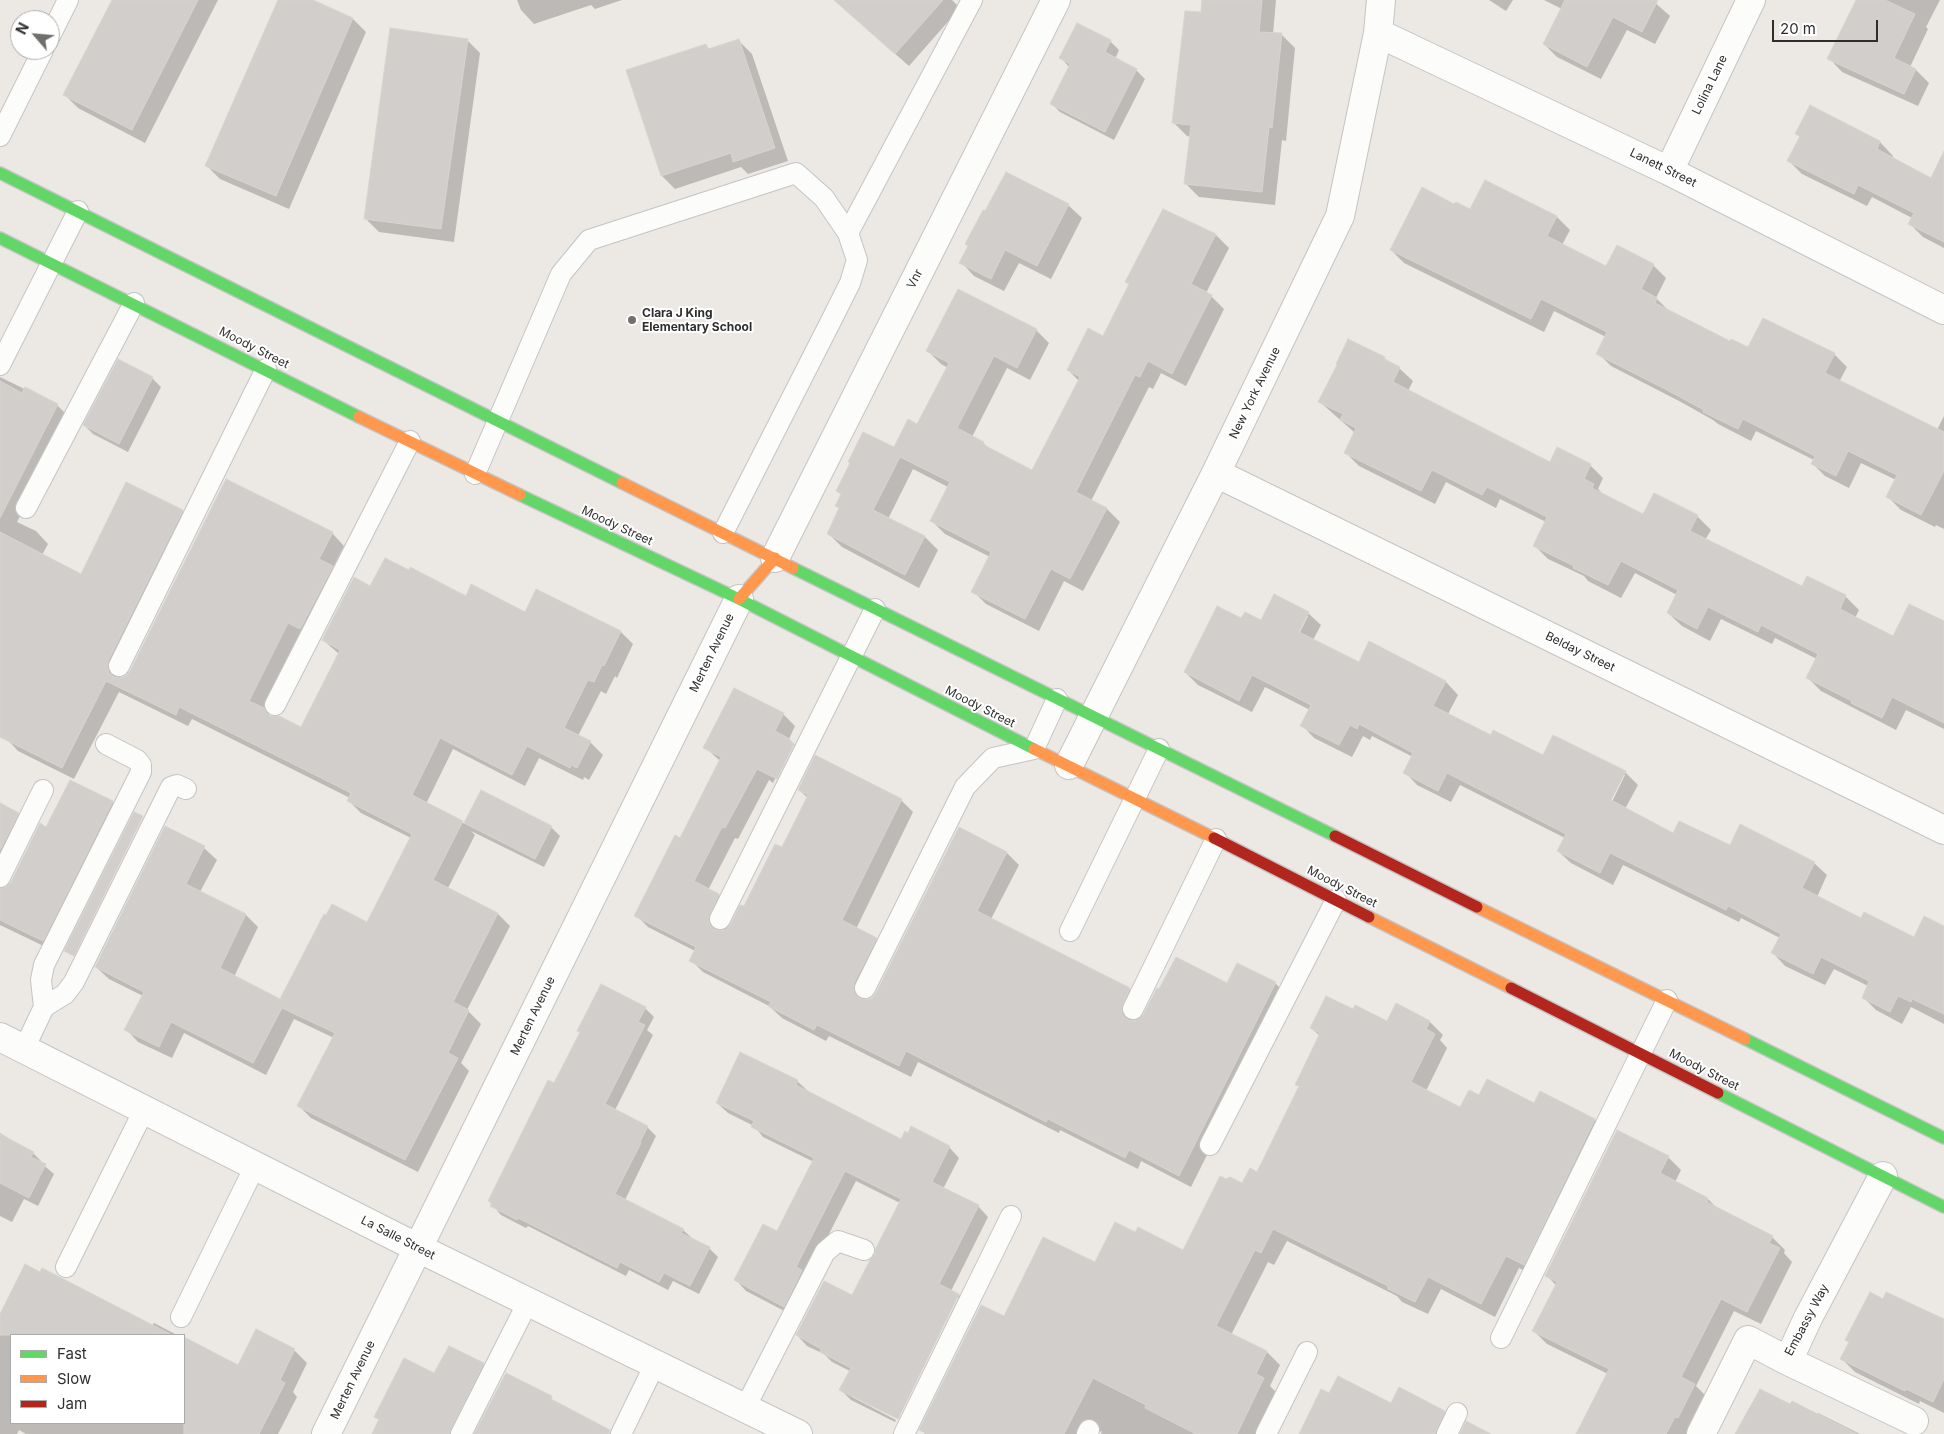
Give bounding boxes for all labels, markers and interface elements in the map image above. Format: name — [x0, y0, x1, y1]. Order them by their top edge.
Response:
north arrow — [10, 10, 60, 60]
scale bar — [1774, 10, 1880, 42]
text: 20 m — [1780, 19, 1816, 38]
text: N — [12, 20, 32, 37]
street label: Lolina Lane — [1689, 53, 1731, 117]
street label: Lanett Street — [1627, 146, 1699, 190]
street label: Vnr — [904, 267, 926, 291]
place label: Clara J King Elementary School — [642, 306, 752, 334]
marker: Clara J King Elementary School — [626, 314, 638, 326]
street label: Moody Street — [217, 324, 291, 372]
street label: New York Avenue — [1227, 345, 1283, 441]
street label: Moody Street — [579, 503, 655, 549]
street label: Merten Avenue — [687, 611, 737, 695]
street label: Belday Street — [1543, 629, 1617, 675]
street label: Moody Street — [943, 683, 1017, 731]
street label: Moody Street — [1305, 863, 1379, 911]
street label: Merten Avenue — [508, 974, 558, 1058]
street label: Moody Street — [1667, 1046, 1741, 1094]
street label: La Salle Street — [358, 1213, 438, 1263]
street label: Embassy Way — [1782, 1282, 1832, 1358]
legend — [10, 1334, 185, 1424]
street label: Merten Avenue — [328, 1338, 378, 1422]
text: Fast — [57, 1344, 87, 1363]
text: Slow — [57, 1369, 91, 1388]
text: Jam — [57, 1394, 87, 1413]

